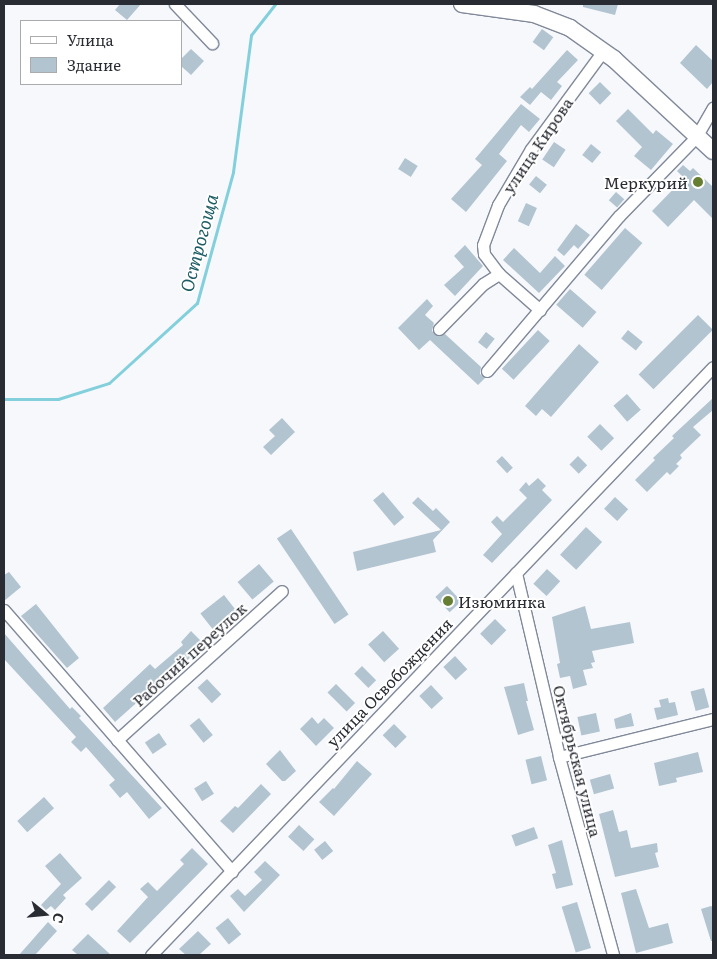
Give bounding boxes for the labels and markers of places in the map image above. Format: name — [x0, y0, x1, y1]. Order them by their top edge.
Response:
place label: Меркурий — [604, 172, 688, 192]
marker: Меркурий — [692, 176, 704, 188]
place label: Изюминка — [458, 591, 546, 611]
marker: Изюминка — [442, 595, 454, 607]

